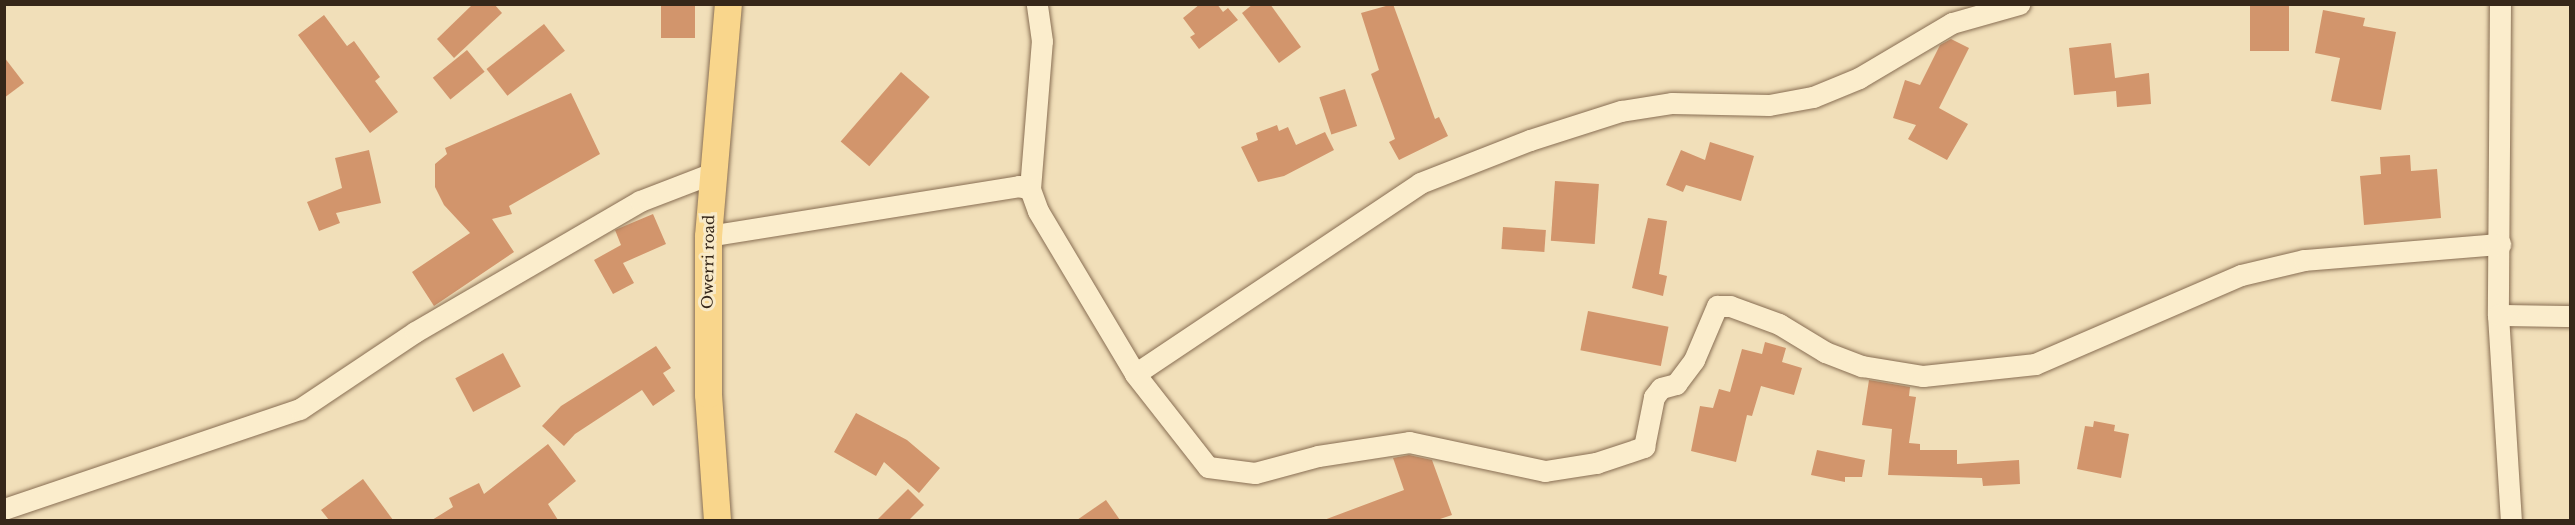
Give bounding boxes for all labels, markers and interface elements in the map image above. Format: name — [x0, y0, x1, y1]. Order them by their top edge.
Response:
street label: Owerri road — [698, 215, 718, 309]

